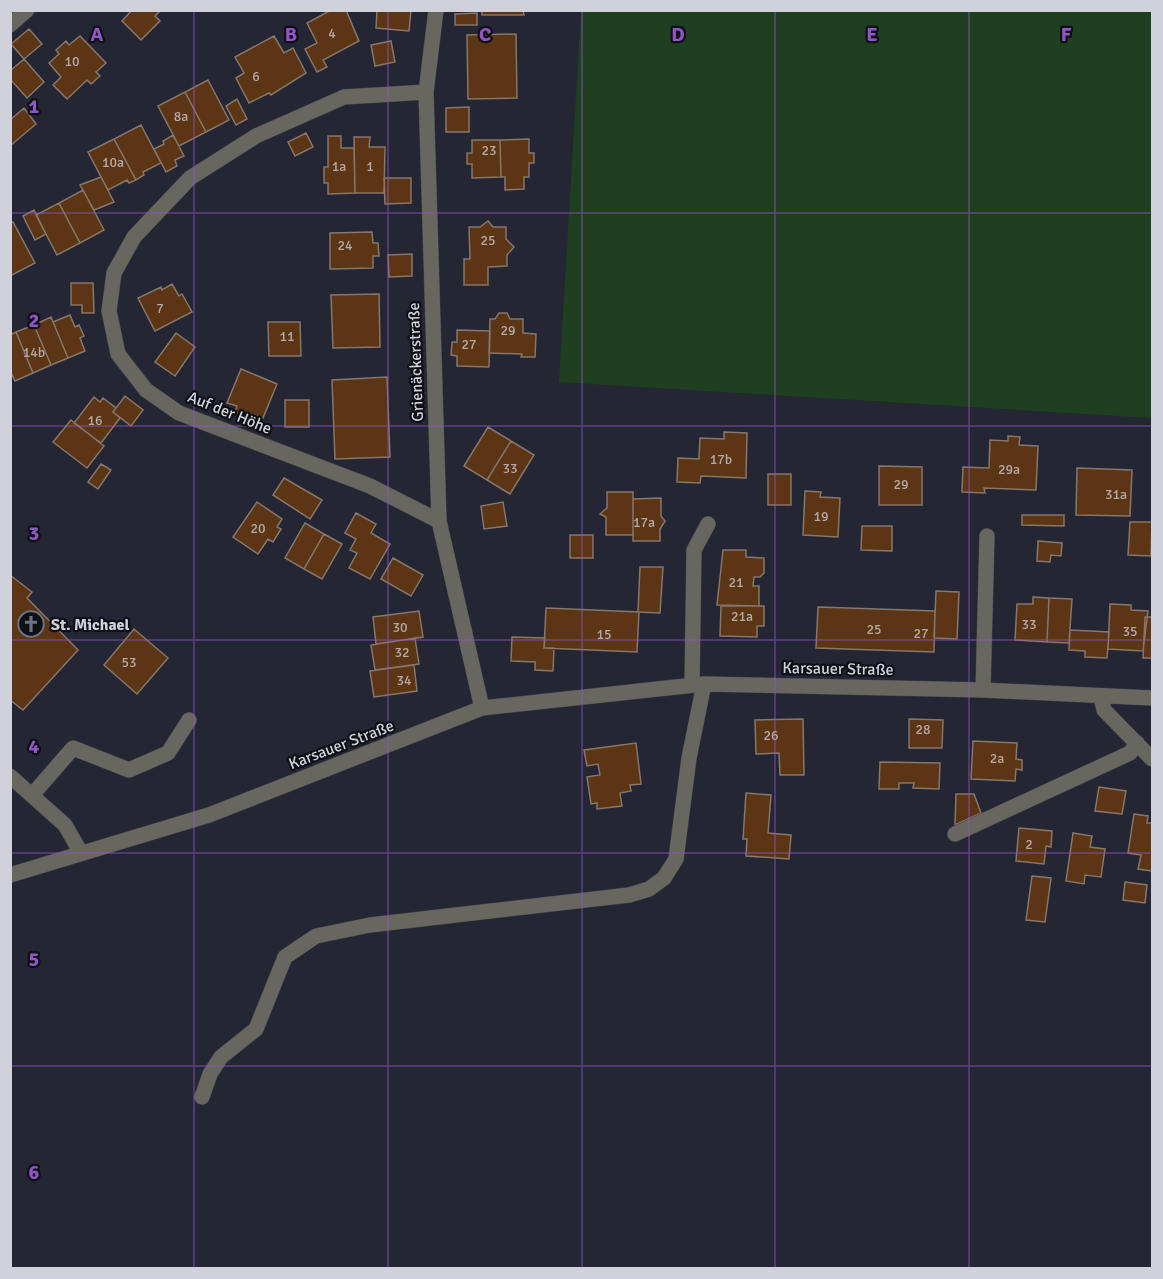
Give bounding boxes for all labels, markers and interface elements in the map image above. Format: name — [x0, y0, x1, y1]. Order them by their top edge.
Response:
text: A — [91, 22, 104, 47]
text: B — [285, 22, 297, 47]
text: C — [479, 22, 491, 47]
text: D — [671, 22, 685, 47]
text: E — [866, 22, 878, 47]
text: F — [1061, 22, 1072, 47]
house number: 4 — [328, 25, 336, 42]
house number: 10 — [64, 53, 80, 70]
house number: 6 — [252, 68, 260, 85]
text: 1 — [29, 94, 40, 119]
house number: 8a — [174, 108, 188, 125]
house number: 23 — [481, 142, 497, 159]
house number: 10a — [102, 154, 124, 171]
house number: 1a — [332, 158, 346, 175]
house number: 1 — [366, 158, 374, 175]
house number: 25 — [480, 232, 496, 249]
house number: 24 — [337, 237, 353, 254]
house number: 7 — [156, 300, 164, 317]
street label: Grienäckerstraße — [404, 302, 428, 422]
text: 2 — [29, 308, 39, 333]
house number: 29 — [500, 322, 516, 339]
house number: 11 — [279, 328, 295, 345]
house number: 27 — [461, 336, 477, 353]
house number: 14b — [23, 344, 45, 361]
street label: Auf der Höhe — [185, 387, 275, 439]
house number: 16 — [87, 412, 103, 429]
house number: 17b — [710, 451, 732, 468]
house number: 33 — [502, 460, 518, 477]
house number: 29a — [998, 461, 1020, 478]
house number: 29 — [893, 476, 909, 493]
house number: 31a — [1105, 486, 1127, 503]
house number: 19 — [813, 508, 829, 525]
house number: 17a — [633, 514, 655, 531]
house number: 20 — [250, 520, 266, 537]
text: 3 — [29, 521, 39, 546]
house number: 21 — [728, 574, 744, 591]
house number: 21a — [731, 608, 753, 625]
church icon: St. Michael — [16, 609, 46, 639]
place label: St. Michael — [51, 615, 129, 635]
house number: 33 — [1021, 616, 1037, 633]
house number: 30 — [392, 619, 408, 636]
house number: 25 — [866, 621, 882, 638]
house number: 35 — [1122, 623, 1138, 640]
house number: 27 — [913, 625, 929, 642]
house number: 15 — [596, 626, 612, 643]
house number: 32 — [394, 644, 410, 661]
house number: 53 — [121, 654, 137, 671]
street label: Karsauer Straße — [782, 658, 894, 680]
house number: 34 — [396, 672, 412, 689]
street label: Karsauer Straße — [286, 716, 397, 774]
house number: 28 — [915, 721, 931, 738]
house number: 26 — [763, 727, 779, 744]
text: 4 — [29, 734, 40, 759]
house number: 2a — [990, 750, 1004, 767]
house number: 2 — [1025, 836, 1033, 853]
text: 5 — [29, 947, 39, 972]
text: 6 — [29, 1160, 40, 1185]

